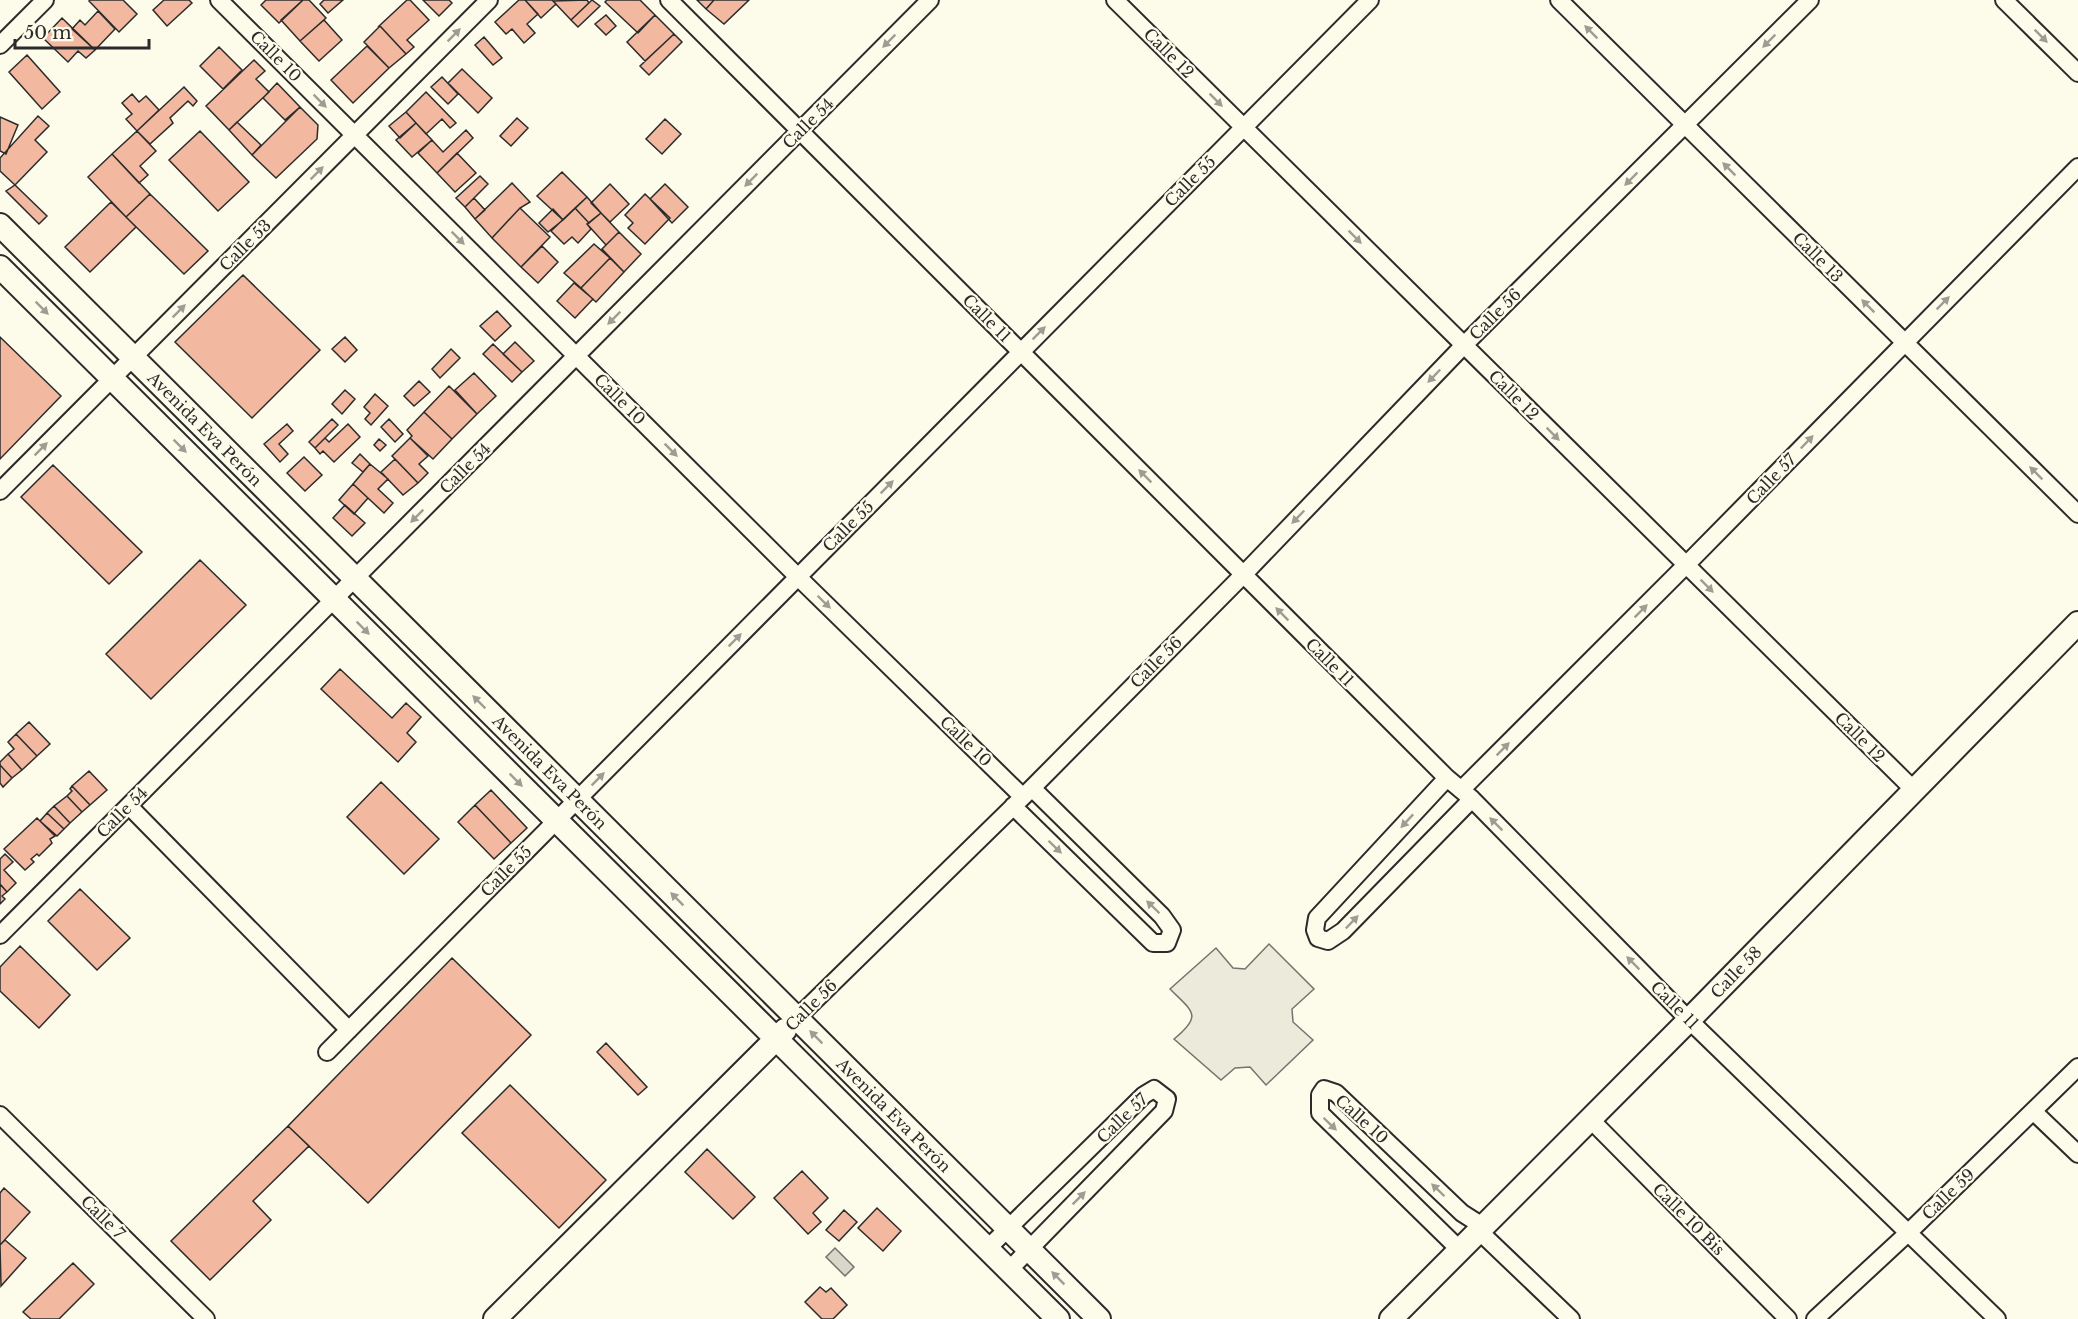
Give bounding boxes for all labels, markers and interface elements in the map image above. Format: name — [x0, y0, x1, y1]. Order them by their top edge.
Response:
scale bar — [15, 12, 148, 50]
text: 50 m — [24, 22, 72, 44]
street label: Calle 12 — [1140, 24, 1198, 82]
one-way arrow — [1584, 25, 1598, 39]
street label: Calle 10 — [246, 26, 306, 86]
one-way arrow — [447, 28, 461, 42]
one-way arrow — [2034, 29, 2048, 43]
one-way arrow — [882, 34, 896, 48]
one-way arrow — [1762, 34, 1776, 48]
one-way arrow — [313, 93, 327, 108]
street label: Calle 54 — [778, 93, 838, 153]
one-way arrow — [1209, 93, 1223, 107]
street label: Calle 55 — [1160, 151, 1220, 211]
one-way arrow — [1722, 162, 1737, 176]
one-way arrow — [309, 167, 323, 181]
one-way arrow — [745, 172, 759, 186]
one-way arrow — [1624, 172, 1638, 186]
street label: Calle 53 — [215, 215, 275, 275]
street label: Calle 13 — [1789, 228, 1847, 286]
one-way arrow — [1348, 230, 1362, 245]
one-way arrow — [451, 231, 465, 245]
street label: Calle 56 — [1465, 284, 1525, 344]
street label: Calle 11 — [959, 290, 1015, 346]
one-way arrow — [1936, 296, 1950, 310]
one-way arrow — [1861, 300, 1875, 314]
one-way arrow — [34, 301, 48, 315]
one-way arrow — [172, 305, 186, 319]
one-way arrow — [606, 311, 621, 325]
one-way arrow — [1032, 327, 1046, 341]
street label: Calle 12 — [1485, 366, 1543, 424]
street label: Avenida Eva Perón — [143, 367, 266, 490]
street label: Calle 10 — [590, 369, 650, 429]
one-way arrow — [1427, 369, 1441, 383]
one-way arrow — [1546, 426, 1560, 440]
one-way arrow — [1800, 434, 1814, 449]
one-way arrow — [172, 438, 186, 452]
street label: Calle 54 — [435, 438, 495, 498]
one-way arrow — [663, 442, 677, 456]
one-way arrow — [34, 443, 48, 457]
street label: Calle 57 — [1742, 449, 1801, 509]
one-way arrow — [2030, 466, 2044, 480]
one-way arrow — [1138, 469, 1152, 483]
one-way arrow — [880, 480, 894, 494]
street label: Calle 55 — [818, 496, 878, 556]
one-way arrow — [410, 508, 424, 523]
one-way arrow — [1292, 510, 1306, 524]
one-way arrow — [1699, 578, 1713, 592]
one-way arrow — [816, 595, 830, 609]
one-way arrow — [1633, 604, 1647, 618]
one-way arrow — [1275, 607, 1290, 621]
one-way arrow — [355, 620, 369, 634]
street label: Calle 56 — [1126, 632, 1186, 692]
one-way arrow — [728, 634, 742, 648]
street label: Calle 11 — [1302, 634, 1358, 690]
one-way arrow — [473, 696, 487, 710]
street label: Calle 12 — [1831, 708, 1889, 766]
street label: Avenida Eva Perón — [488, 710, 611, 833]
street label: Calle 10 — [936, 711, 996, 771]
one-way arrow — [1495, 742, 1509, 756]
one-way arrow — [590, 772, 604, 786]
one-way arrow — [509, 773, 523, 787]
street label: Calle 54 — [92, 782, 152, 842]
one-way arrow — [1400, 814, 1414, 829]
one-way arrow — [1490, 818, 1504, 832]
one-way arrow — [1047, 840, 1061, 854]
street label: Calle 55 — [476, 841, 536, 901]
one-way arrow — [670, 892, 685, 906]
one-way arrow — [1147, 900, 1161, 914]
one-way arrow — [1345, 915, 1359, 929]
street label: Calle 58 — [1706, 942, 1766, 1002]
one-way arrow — [1626, 956, 1640, 971]
street label: Calle 56 — [781, 975, 841, 1035]
street label: Calle 11 — [1647, 977, 1703, 1033]
one-way arrow — [809, 1030, 823, 1044]
street label: Avenida Eva Perón — [832, 1053, 955, 1176]
street label: Calle 57 — [1092, 1088, 1152, 1147]
street label: Calle 10 — [1331, 1090, 1393, 1148]
one-way arrow — [1323, 1116, 1337, 1130]
street label: Calle 59 — [1918, 1164, 1978, 1224]
street label: Calle 10 Bis — [1649, 1179, 1729, 1259]
one-way arrow — [1432, 1184, 1446, 1198]
street label: Calle 7 — [77, 1191, 130, 1244]
one-way arrow — [1071, 1191, 1085, 1205]
one-way arrow — [1051, 1270, 1065, 1285]

